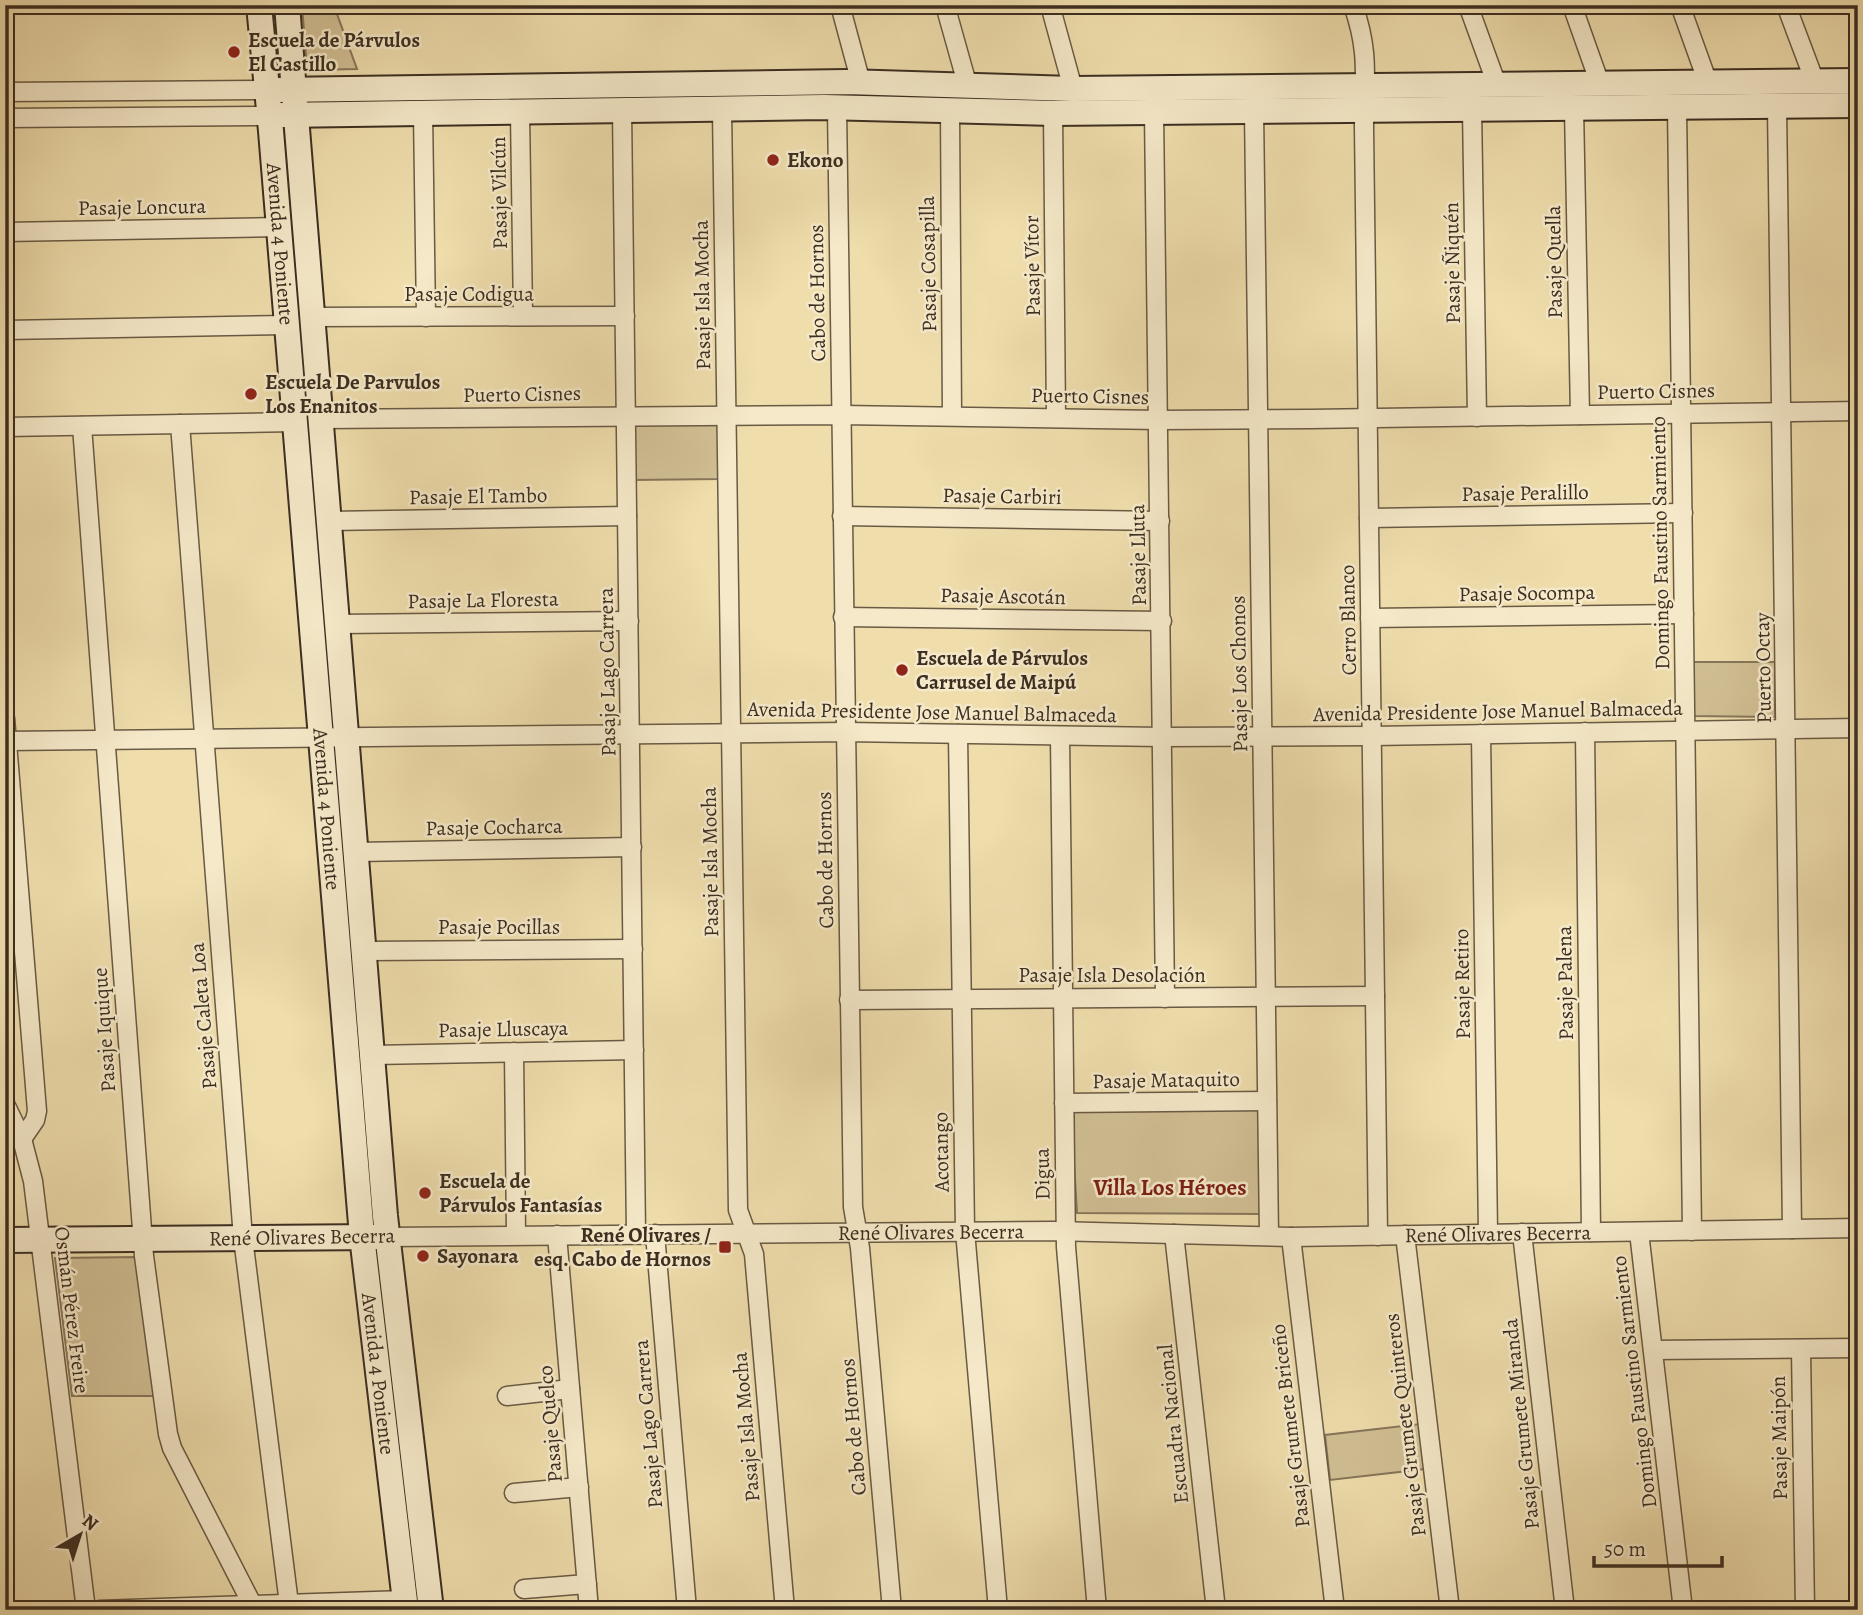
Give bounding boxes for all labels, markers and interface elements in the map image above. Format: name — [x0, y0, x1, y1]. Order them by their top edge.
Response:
place label: Escuela de Párvulos El Castillo — [248, 26, 420, 78]
marker: Escuela de Párvulos El Castillo — [226, 44, 242, 60]
street label: Pasaje Vilcún — [484, 136, 514, 250]
place label: Ekono — [787, 146, 844, 174]
marker: Ekono — [765, 152, 781, 168]
street label: Avenida 4 Poniente — [260, 161, 301, 326]
street label: Pasaje Loncura — [78, 192, 207, 222]
street label: Pasaje Cosapilla — [913, 195, 943, 332]
street label: Pasaje Ñiquén — [1437, 202, 1467, 324]
street label: Pasaje Quella — [1539, 205, 1569, 319]
street label: Pasaje Vítor — [1017, 215, 1047, 317]
street label: Pasaje Isla Mocha — [687, 219, 717, 370]
street label: Cabo de Hornos — [802, 224, 832, 362]
street label: Pasaje Codigua — [404, 280, 534, 308]
place label: Escuela De Parvulos Los Enanitos — [265, 368, 440, 420]
street label: Puerto Cisnes — [1597, 376, 1715, 406]
street label: Puerto Cisnes — [463, 379, 581, 409]
street label: Puerto Cisnes — [1031, 381, 1149, 411]
marker: Escuela De Parvulos Los Enanitos — [243, 386, 259, 402]
street label: Domingo Faustino Sarmiento — [1644, 416, 1676, 670]
street label: Pasaje Peralillo — [1461, 478, 1589, 508]
street label: Pasaje El Tambo — [409, 481, 547, 511]
street label: Pasaje Carbiri — [942, 481, 1062, 511]
street label: Pasaje Lluta — [1123, 504, 1153, 606]
street label: Cerro Blanco — [1333, 564, 1363, 676]
street label: Pasaje Socompa — [1458, 578, 1596, 608]
street label: Pasaje Ascotán — [940, 581, 1066, 611]
street label: Pasaje La Floresta — [407, 585, 559, 615]
street label: Pasaje Lago Carrera — [592, 587, 622, 757]
street label: Pasaje Los Chonos — [1224, 595, 1254, 753]
street label: Puerto Octay — [1748, 612, 1778, 724]
place label: Escuela de Párvulos Carrusel de Maipú — [916, 644, 1088, 696]
marker: Escuela de Párvulos Carrusel de Maipú — [894, 662, 910, 678]
street label: Avenida Presidente Jose Manuel Balmaceda — [1312, 694, 1683, 728]
street label: Avenida Presidente Jose Manuel Balmaceda — [746, 695, 1117, 729]
street label: Avenida 4 Poniente — [306, 726, 347, 891]
street label: Pasaje Isla Mocha — [695, 786, 725, 937]
street label: Cabo de Hornos — [810, 791, 840, 929]
street label: Pasaje Cocharca — [425, 812, 563, 842]
street label: Pasaje Pocillas — [438, 913, 560, 941]
street label: Pasaje Palena — [1550, 925, 1580, 1041]
street label: Pasaje Retiro — [1447, 928, 1477, 1040]
street label: Pasaje Caleta Loa — [183, 941, 223, 1091]
street label: Pasaje Isla Desolación — [1018, 961, 1206, 989]
street label: Pasaje Iquique — [86, 967, 122, 1093]
street label: Pasaje Lluscaya — [438, 1014, 569, 1044]
street label: Pasaje Mataquito — [1092, 1065, 1240, 1095]
street label: Acotango — [926, 1112, 956, 1193]
street label: Digua — [1028, 1147, 1056, 1200]
place label: Escuela de Párvulos Fantasías — [439, 1167, 602, 1219]
district label: Villa Los Héroes — [1092, 1172, 1247, 1203]
marker: Escuela de Párvulos Fantasías — [417, 1185, 433, 1201]
street label: René Olivares Becerra — [838, 1217, 1025, 1247]
street label: René Olivares Becerra — [1404, 1218, 1592, 1249]
street label: René Olivares Becerra — [209, 1221, 396, 1253]
place label: René Olivares / esq. Cabo de Hornos — [534, 1221, 711, 1273]
street label: Osmán Pérez Freire — [48, 1225, 96, 1395]
marker: René Olivares / esq. Cabo de Hornos — [717, 1239, 733, 1255]
place label: Sayonara — [437, 1242, 519, 1270]
marker: Sayonara — [415, 1248, 431, 1264]
street label: Domingo Faustino Sarmiento — [1605, 1254, 1663, 1510]
street label: Avenida 4 Poniente — [355, 1290, 402, 1456]
street label: Pasaje Grumete Quinteros — [1377, 1312, 1433, 1538]
street label: Pasaje Grumete Miranda — [1496, 1317, 1546, 1531]
street label: Pasaje Grumete Briceño — [1264, 1323, 1316, 1529]
street label: Pasaje Lago Carrera — [627, 1338, 669, 1510]
street label: Escuadra Nacional — [1151, 1343, 1195, 1505]
street label: Pasaje Isla Mocha — [725, 1351, 767, 1503]
street label: Cabo de Hornos — [833, 1357, 873, 1497]
street label: Pasaje Quelco — [531, 1364, 569, 1484]
street label: Pasaje Maipón — [1764, 1376, 1794, 1500]
north arrow — [46, 1500, 116, 1570]
text: N — [77, 1508, 104, 1537]
scale bar — [1594, 1524, 1721, 1568]
text: 50 m — [1604, 1535, 1646, 1563]

